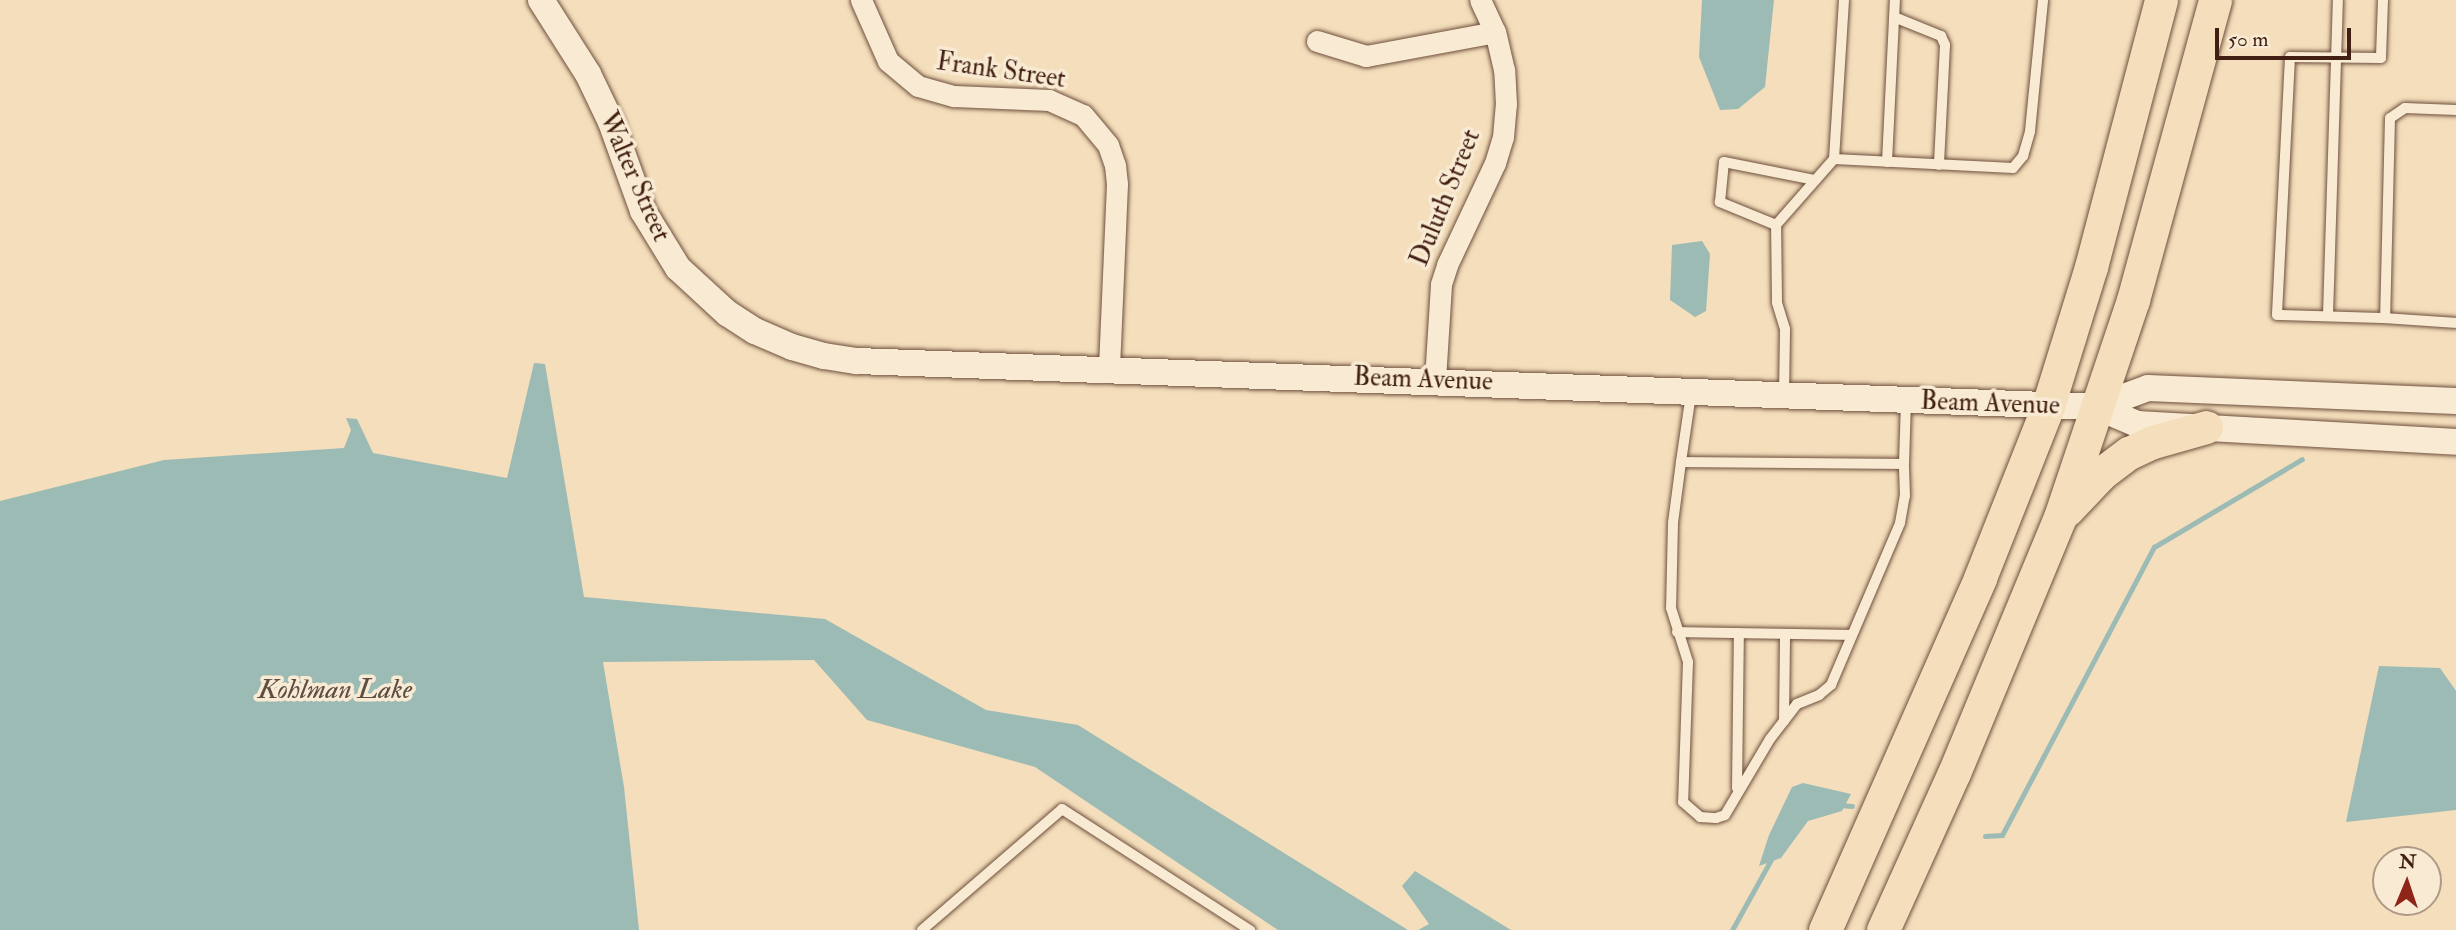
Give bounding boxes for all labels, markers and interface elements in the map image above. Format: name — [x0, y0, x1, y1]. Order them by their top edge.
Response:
scale bar — [2218, 14, 2354, 58]
text: 50 m — [2228, 26, 2269, 53]
street label: Frank Street — [934, 47, 1068, 95]
street label: Walter Street — [592, 107, 676, 247]
street label: Duluth Street — [1404, 125, 1488, 271]
street label: Beam Avenue — [1353, 362, 1493, 398]
street label: Beam Avenue — [1920, 386, 2060, 422]
water label: Kohlman Lake — [258, 673, 412, 707]
north arrow — [2372, 846, 2442, 916]
text: N — [2399, 850, 2417, 874]

